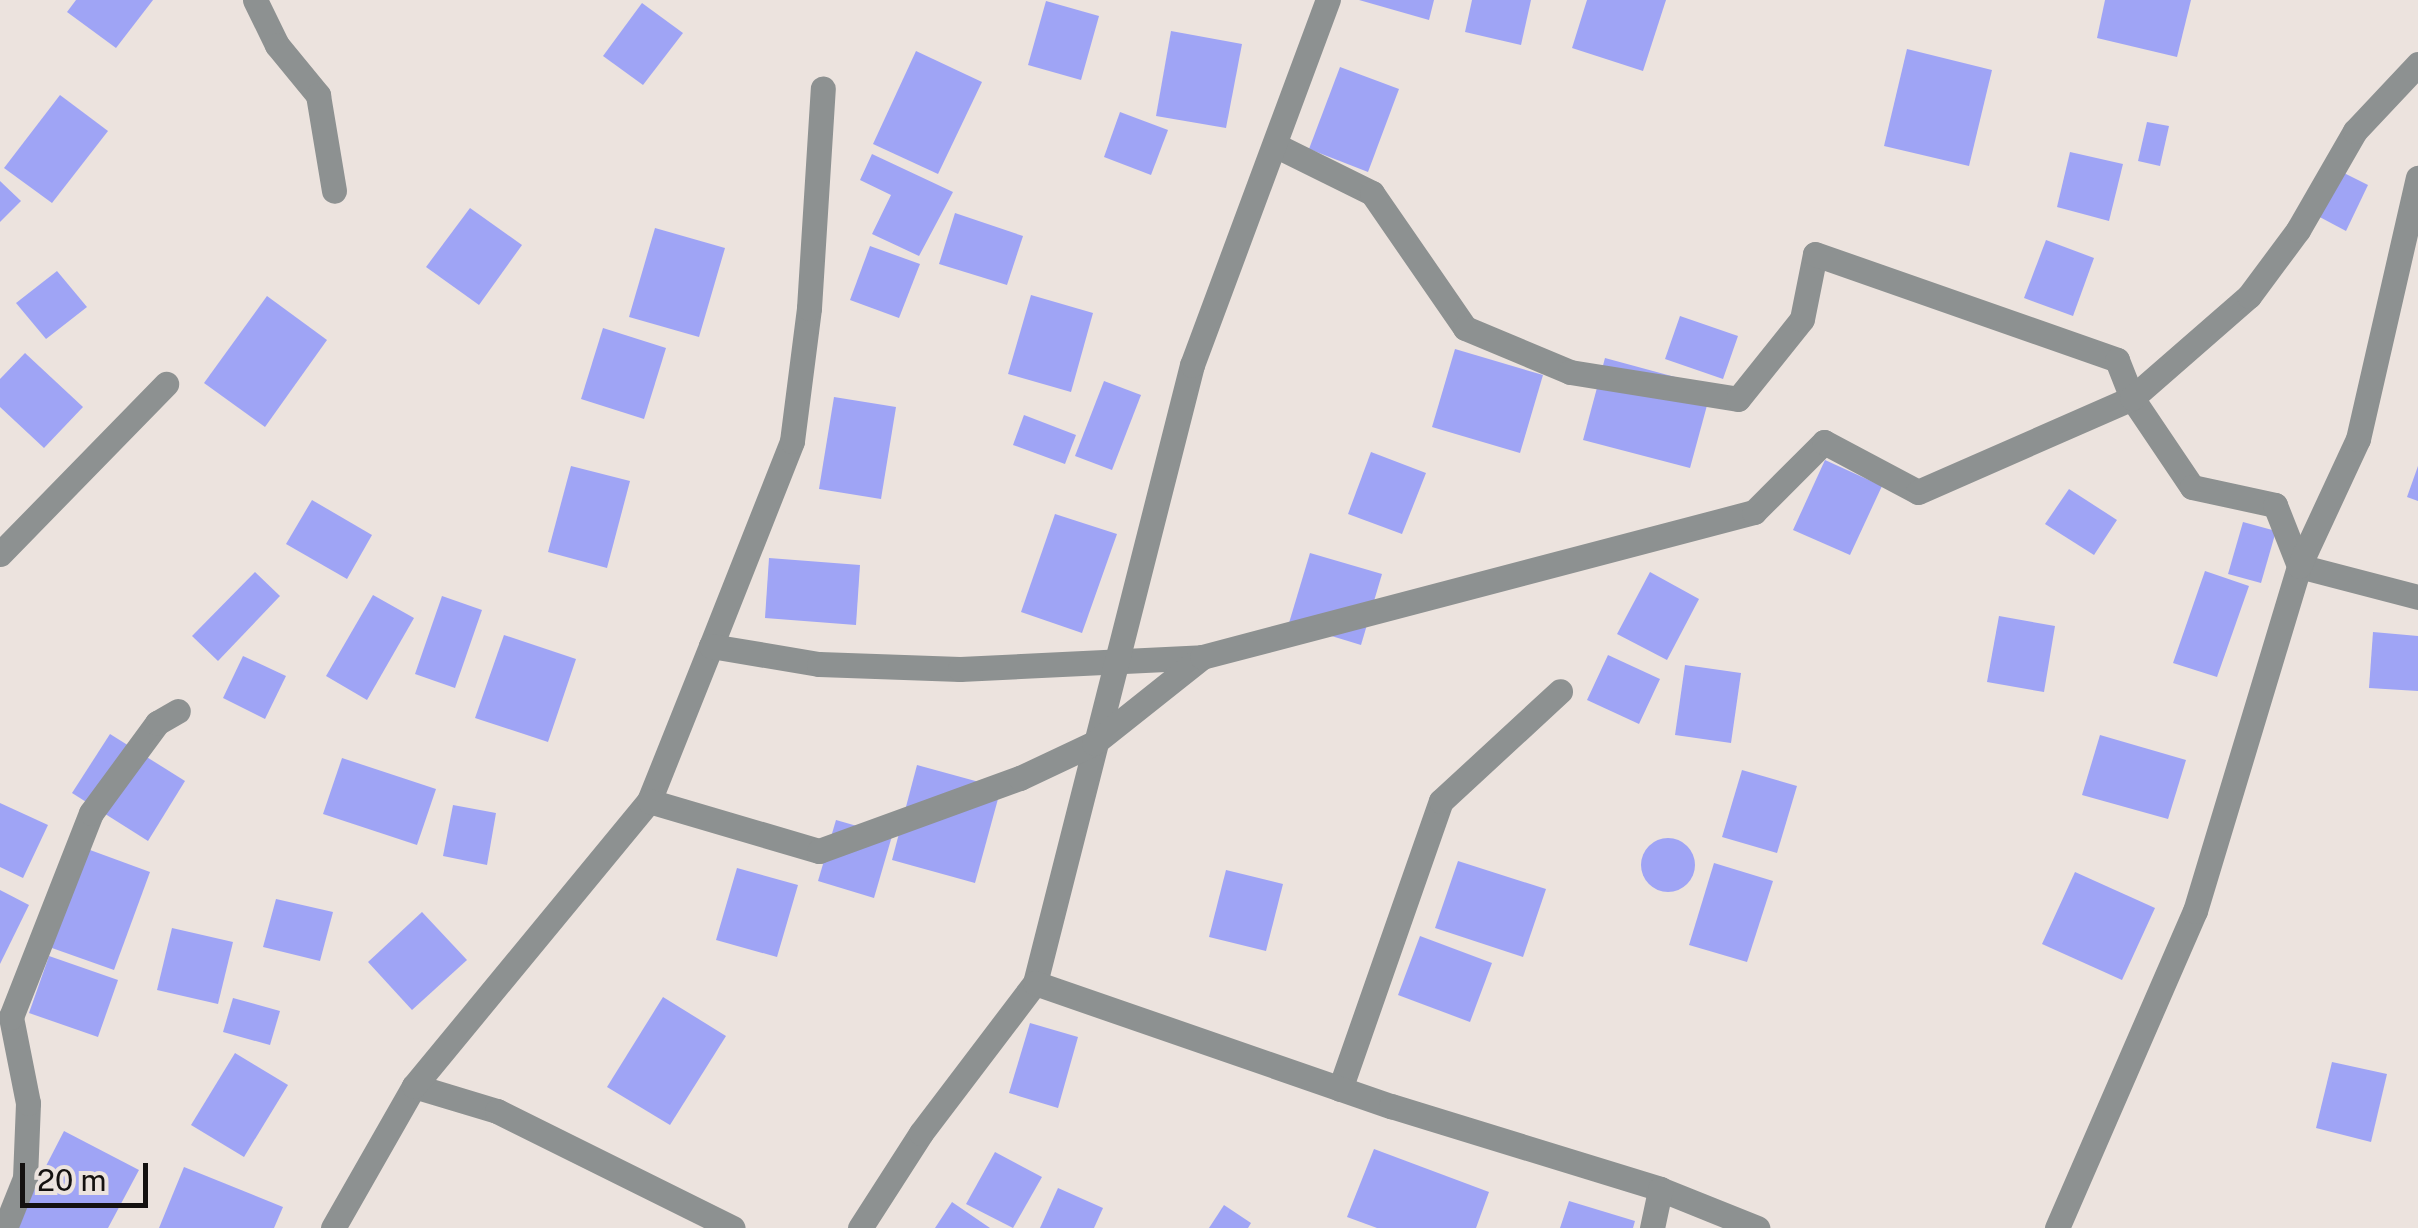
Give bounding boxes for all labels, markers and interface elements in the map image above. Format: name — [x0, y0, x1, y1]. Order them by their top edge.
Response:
scale bar — [25, 1143, 152, 1205]
text: 20 m — [37, 1162, 106, 1198]

